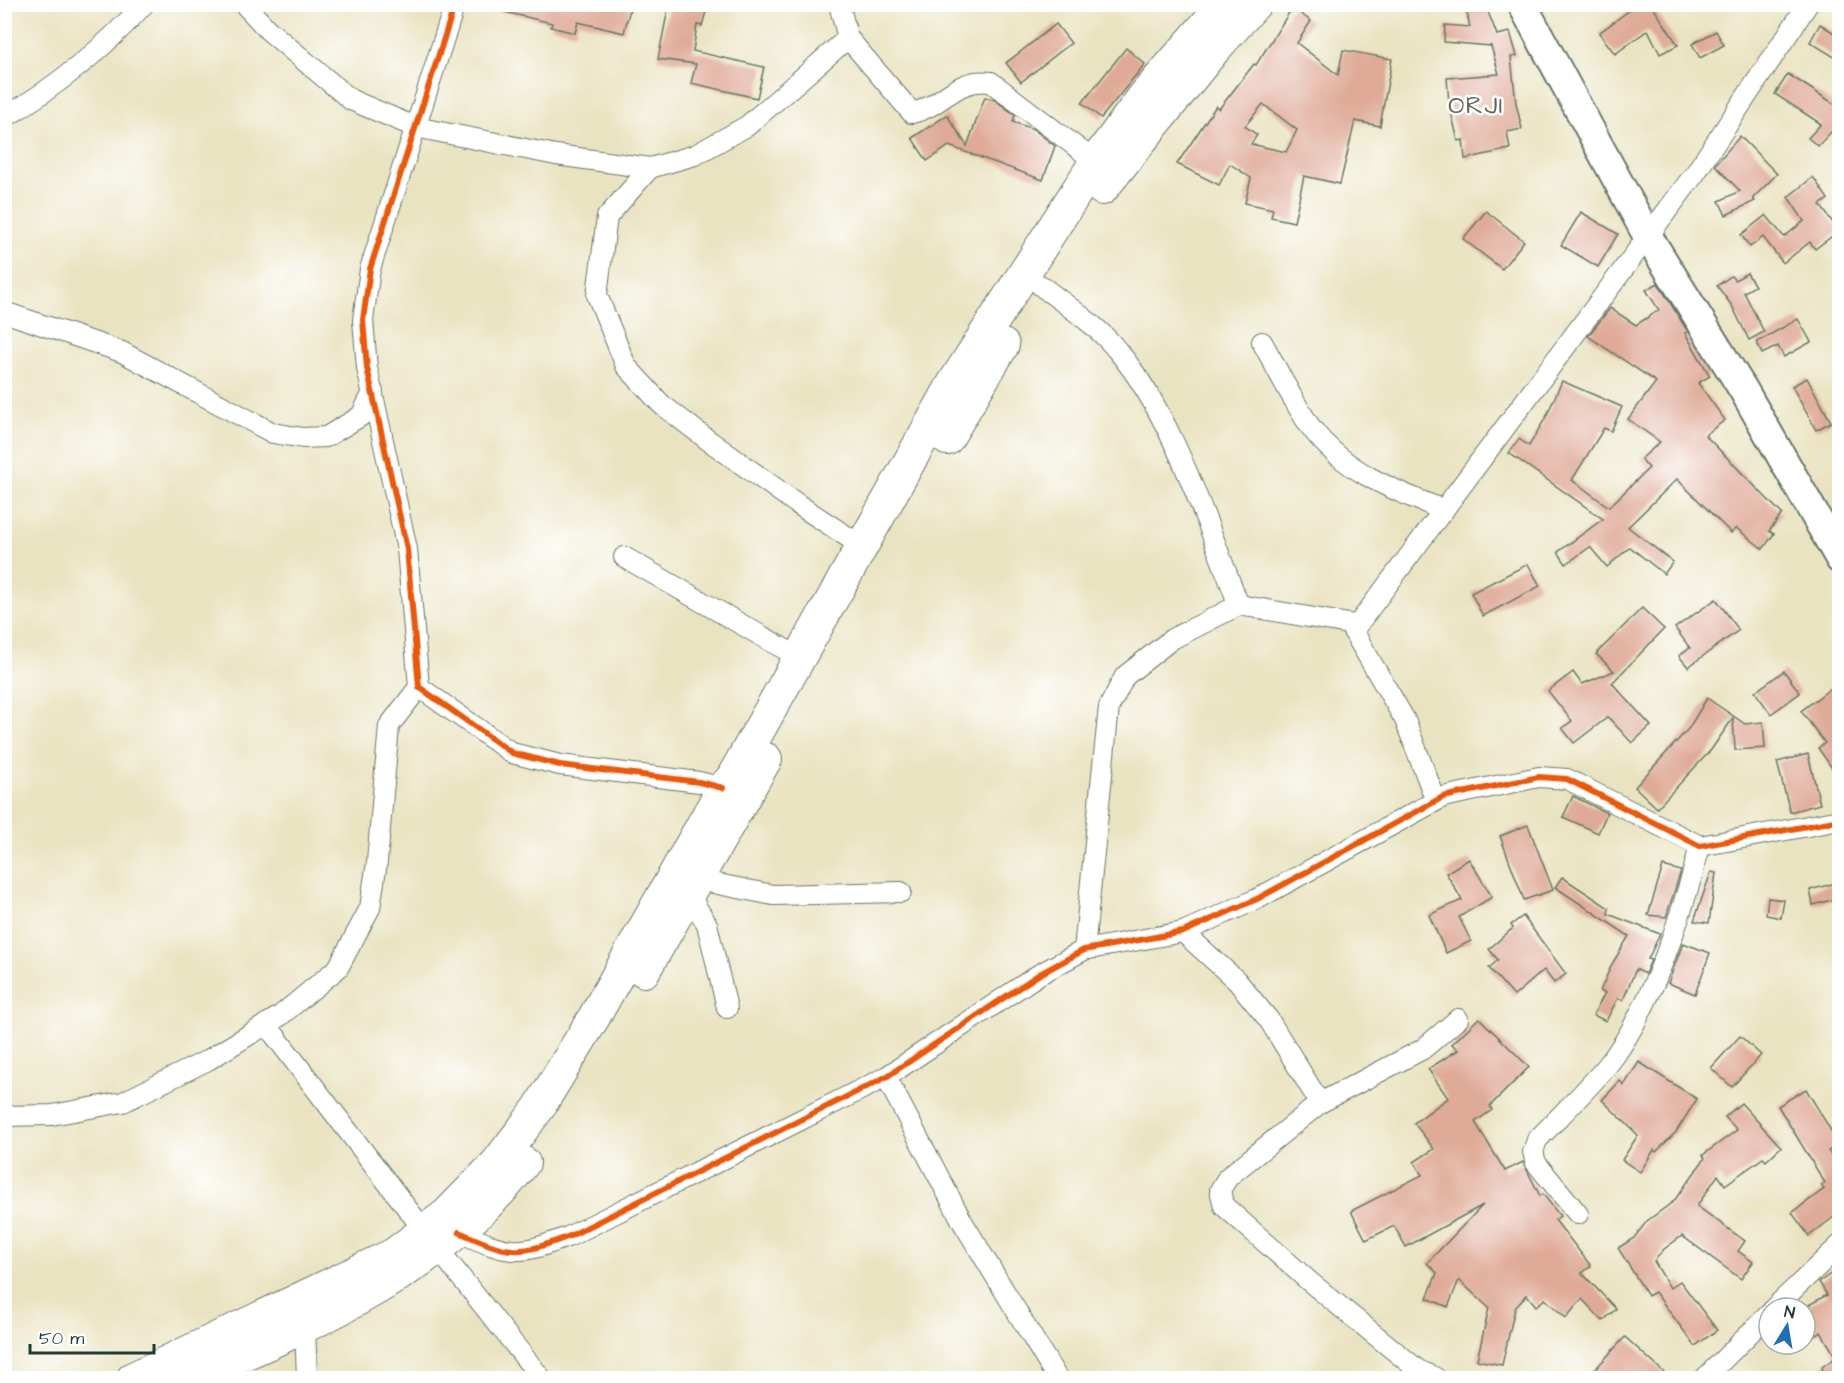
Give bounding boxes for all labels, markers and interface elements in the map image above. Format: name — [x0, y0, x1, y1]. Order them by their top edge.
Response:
district label: ORJI — [1448, 89, 1504, 123]
north arrow — [1757, 1296, 1817, 1356]
text: N — [1783, 1301, 1797, 1324]
scale bar — [30, 1317, 154, 1355]
text: 50 m — [39, 1326, 84, 1351]

